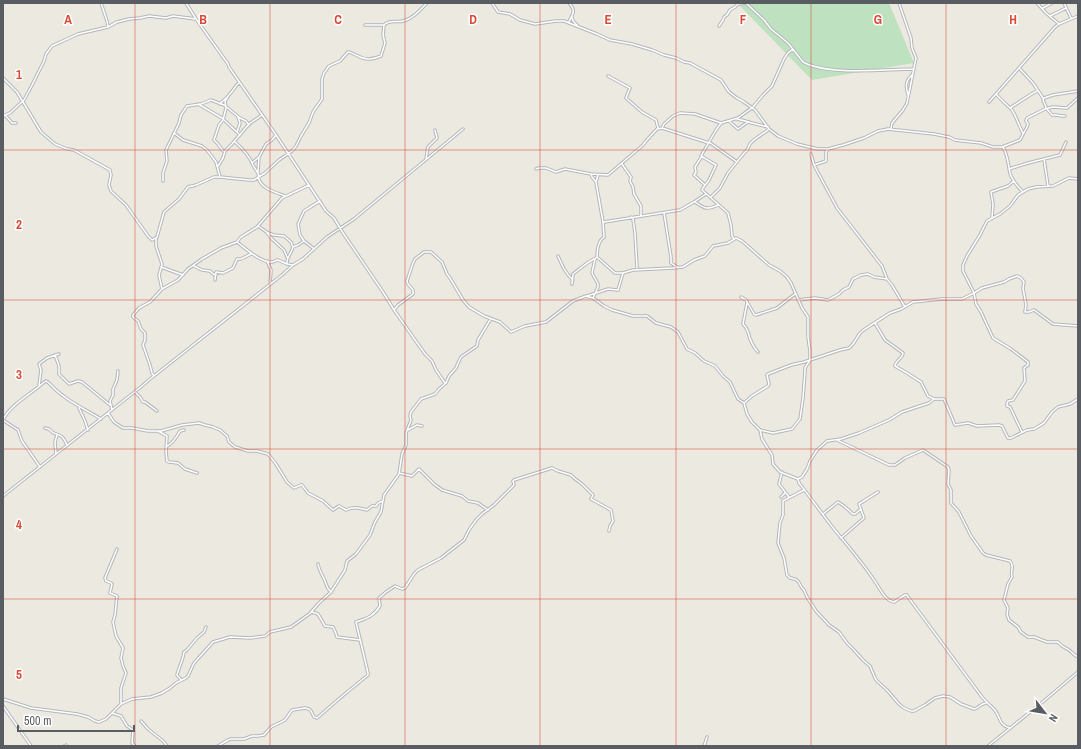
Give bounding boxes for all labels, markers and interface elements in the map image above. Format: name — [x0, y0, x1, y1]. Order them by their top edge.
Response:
text: A — [64, 11, 72, 28]
text: B — [199, 11, 207, 28]
text: C — [334, 11, 342, 28]
text: D — [469, 11, 477, 28]
text: E — [604, 11, 612, 28]
text: F — [740, 11, 747, 28]
text: G — [874, 11, 882, 28]
text: H — [1009, 11, 1017, 28]
text: 1 — [16, 66, 22, 83]
text: 2 — [16, 216, 22, 233]
text: 3 — [16, 366, 22, 383]
text: 4 — [16, 516, 22, 533]
text: 5 — [16, 666, 22, 683]
north arrow — [1025, 693, 1065, 733]
scale bar — [18, 707, 134, 733]
text: N — [1046, 712, 1061, 725]
text: 500 m — [24, 713, 51, 729]

